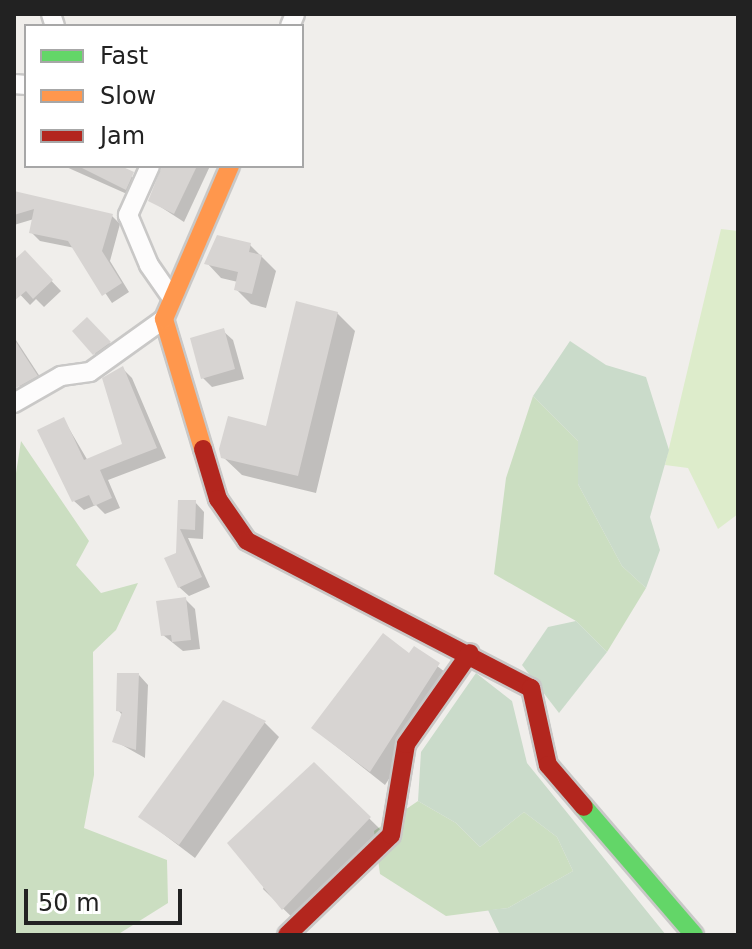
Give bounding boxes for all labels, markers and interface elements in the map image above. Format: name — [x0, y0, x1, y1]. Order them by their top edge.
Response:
legend — [24, 24, 304, 168]
text: Fast — [100, 42, 148, 70]
text: Slow — [100, 82, 156, 110]
text: Jam — [100, 122, 145, 150]
scale bar — [28, 873, 186, 923]
text: 50 m — [38, 889, 100, 917]

